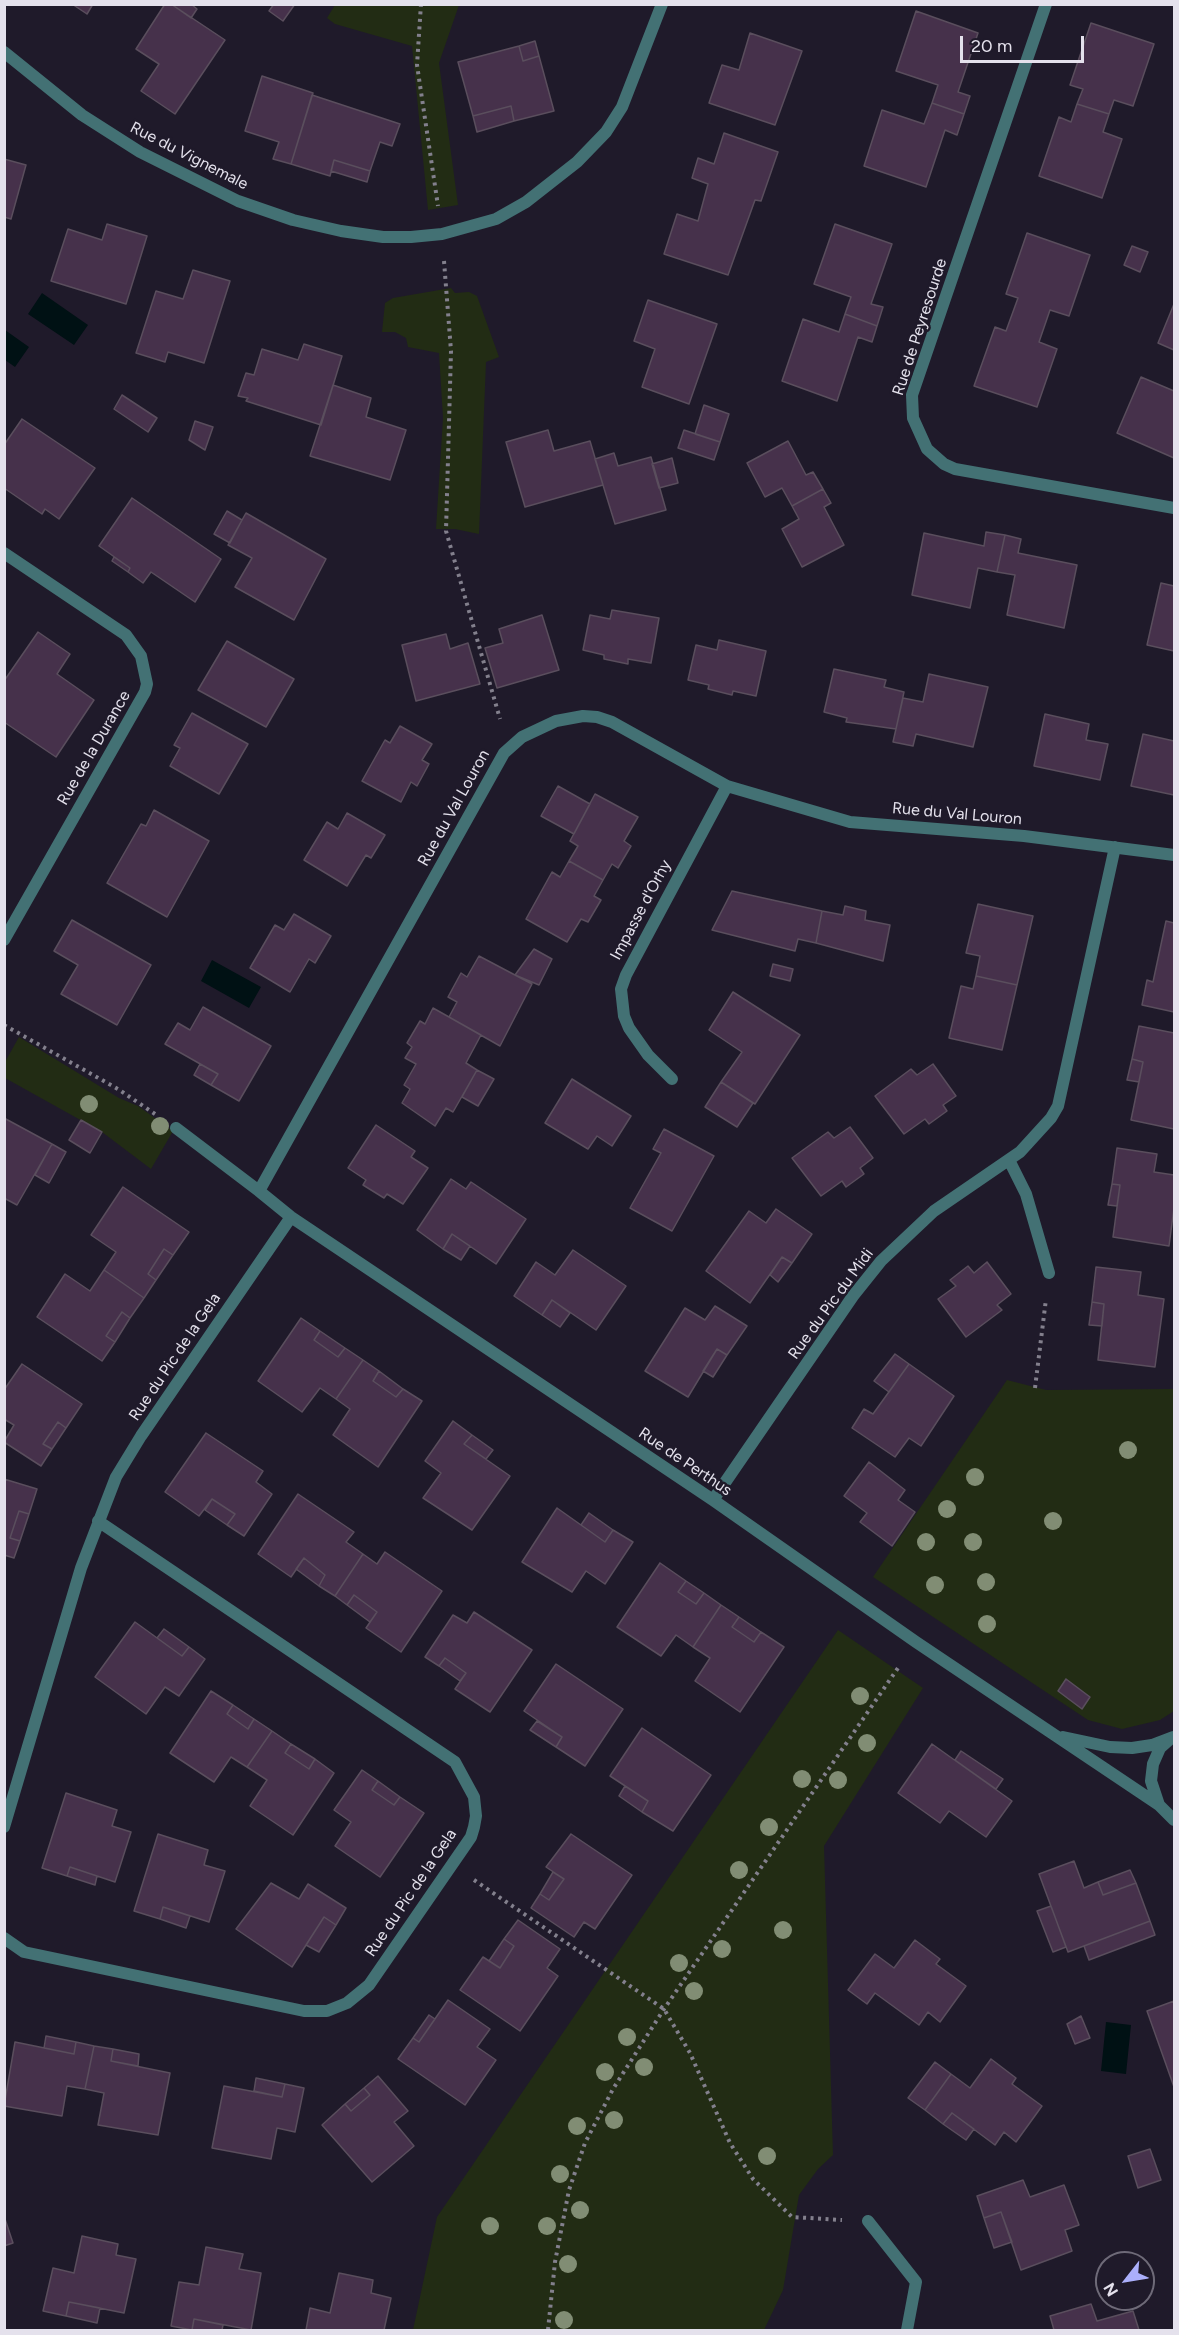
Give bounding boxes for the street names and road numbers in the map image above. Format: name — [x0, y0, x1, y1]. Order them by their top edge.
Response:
street label: Rue du Vignemale — [127, 118, 251, 194]
street label: Rue de Peyresourde — [889, 256, 951, 398]
street label: Rue de la Durance — [53, 687, 135, 809]
street label: Rue du Val Louron — [414, 746, 494, 870]
street label: Rue du Val Louron — [891, 799, 1023, 829]
street label: Impasse d'Orhy — [607, 857, 675, 963]
street label: Rue du Pic du Midi — [784, 1245, 878, 1363]
street label: Rue du Pic de la Gela — [125, 1290, 225, 1424]
street label: Rue de Perthus — [635, 1424, 735, 1500]
street label: Rue du Pic de la Gela — [361, 1826, 461, 1960]

